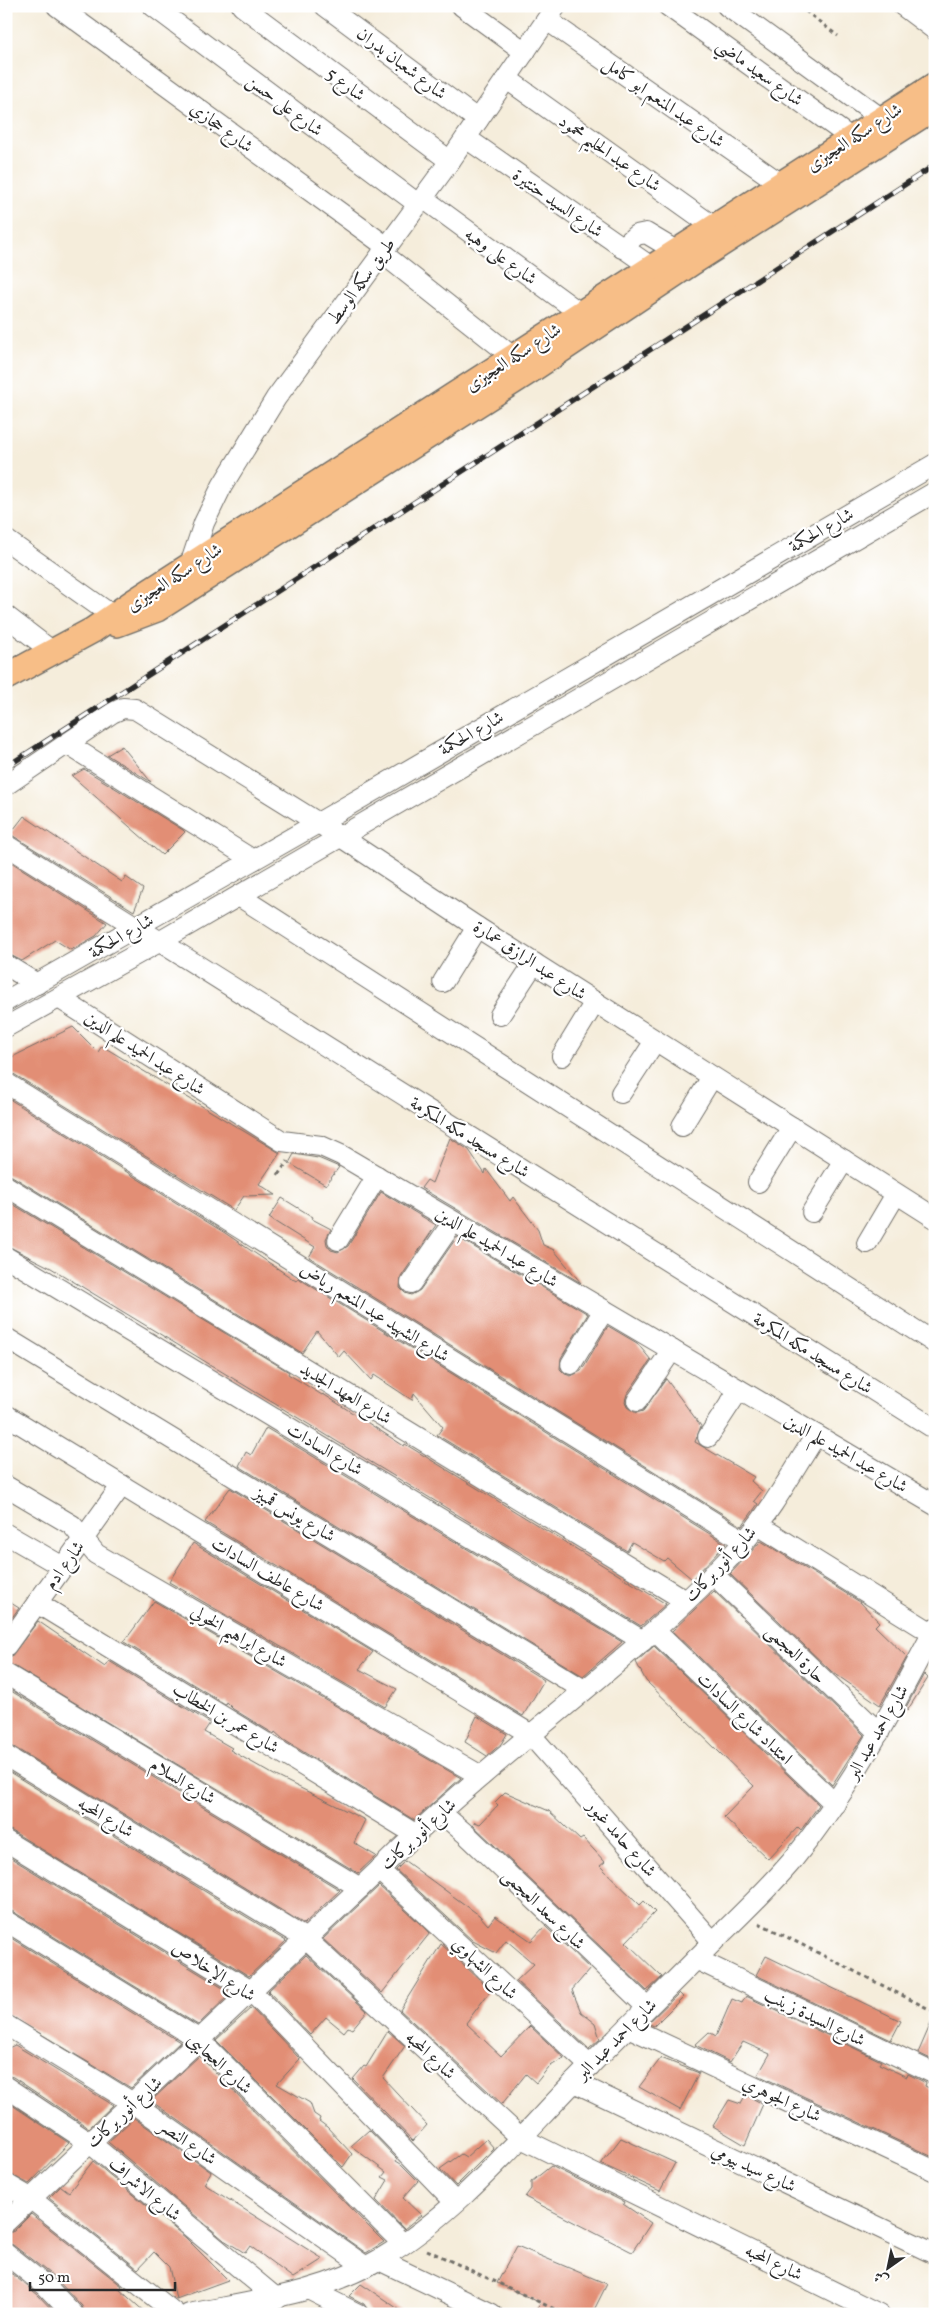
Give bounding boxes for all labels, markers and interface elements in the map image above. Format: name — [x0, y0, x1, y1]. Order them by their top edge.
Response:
street label: شارع شعبان بدران — [350, 22, 451, 107]
street label: شارع سعيد ماضي — [709, 33, 808, 116]
street label: شارع عبد المنعم ابو كامل — [595, 52, 729, 157]
street label: شارع 5 — [320, 62, 370, 109]
street label: شارع على حسن — [240, 69, 328, 144]
street label: شارع حجازي — [184, 97, 258, 160]
street label: شارع سكه العجيزى — [802, 98, 908, 180]
street label: شارع عبد الحليم محمود — [551, 110, 665, 202]
street label: شارع السيد حنتيرة — [506, 164, 608, 246]
street label: شارع على وهبه — [458, 222, 541, 293]
street label: طريق سكه الوسط — [322, 233, 402, 330]
street label: شارع سكه العجيزى — [461, 318, 567, 400]
street label: شارع الحكمة — [785, 503, 859, 561]
street label: شارع سكه العجيزى — [122, 538, 228, 620]
street label: شارع الحكمة — [435, 706, 509, 764]
street label: شارع الحكمة — [85, 909, 159, 967]
street label: شارع عبد الرازق عمارة — [467, 915, 591, 1008]
street label: شارع عبد الحميد علم الدين — [77, 1006, 209, 1106]
street label: شارع مسجد مكه المكرمة — [404, 1091, 534, 1186]
street label: شارع عبد الحميد علم الدين — [428, 1202, 562, 1298]
street label: شارع الشهيد عبد المنعم رياض — [293, 1257, 454, 1372]
street label: شارع مسجد مكه المكرمة — [747, 1307, 877, 1402]
street label: شارع العهد الجديد — [294, 1357, 396, 1432]
street label: شارع عبد الحميد علم الدين — [777, 1409, 912, 1503]
street label: شارع السادات — [281, 1418, 367, 1484]
street label: شارع يونس قمبيز — [247, 1480, 340, 1550]
street label: شارع أنور بركات — [678, 1520, 764, 1609]
street label: شارع عاطف السادات — [205, 1532, 329, 1620]
street label: شارع ادم — [39, 1536, 93, 1597]
street label: شارع ابراهيم الخولي — [183, 1600, 291, 1678]
street label: حارة العجمى — [759, 1620, 831, 1690]
street label: امتداد شارع السادات — [690, 1667, 797, 1772]
street label: شارع عمر بن الخطاب — [167, 1678, 283, 1762]
street label: شارع احمد عبد البر — [840, 1681, 916, 1787]
street label: شارع السلام — [144, 1753, 220, 1813]
street label: شارع المحبه — [72, 1792, 138, 1846]
street label: شارع أنور بركات — [374, 1792, 463, 1878]
street label: شارع حامد غبور — [578, 1793, 662, 1884]
street label: شارع سعد العجمى — [495, 1864, 590, 1957]
street label: شارع الشهاوي — [445, 1932, 523, 2007]
street label: شارع الإخلاص — [166, 1936, 260, 2010]
street label: شارع السيدة زينب — [759, 1983, 869, 2055]
street label: شارع احمد عبد البر — [569, 1994, 664, 2088]
street label: شارع المحبه — [398, 2026, 461, 2087]
street label: شارع العجايبى — [180, 2027, 257, 2101]
street label: شارع أنور بركات — [80, 2070, 169, 2156]
street label: شارع الجوهري — [737, 2071, 825, 2130]
street label: شارع النصر — [151, 2113, 221, 2173]
street label: شارع سيد بيومي — [707, 2139, 800, 2201]
street label: شارع الاشراف — [102, 2152, 186, 2229]
street label: شارع المحبه — [740, 2239, 806, 2289]
north arrow — [864, 2242, 914, 2292]
scale bar — [30, 2260, 175, 2292]
text: ش — [871, 2266, 893, 2289]
text: 50 m — [38, 2268, 70, 2289]

